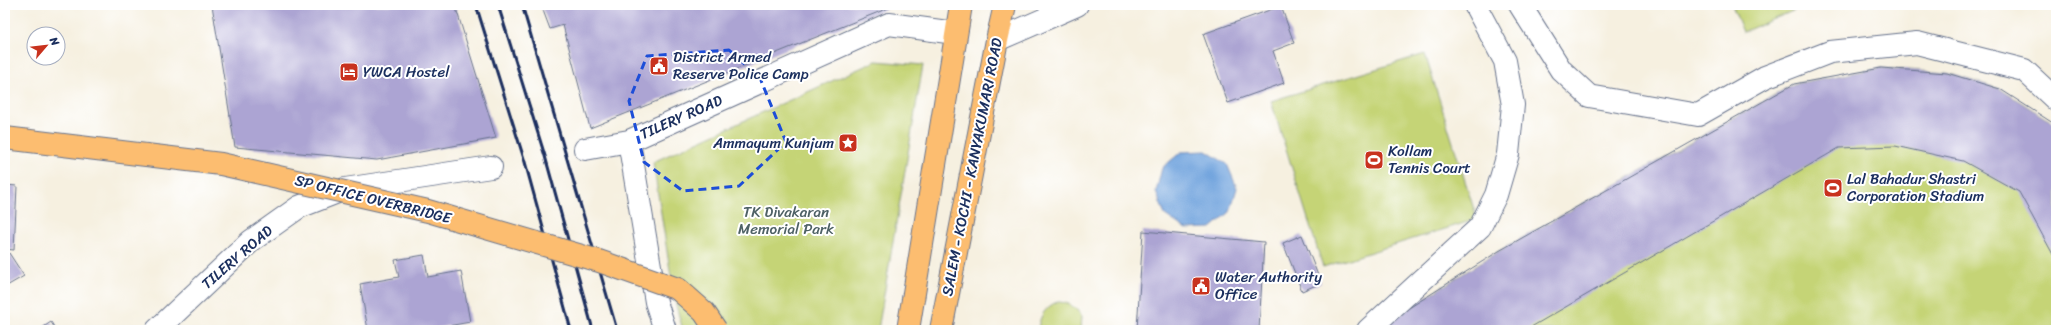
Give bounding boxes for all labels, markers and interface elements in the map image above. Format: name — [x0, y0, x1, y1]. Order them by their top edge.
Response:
north arrow — [26, 26, 66, 66]
text: N — [44, 33, 65, 50]
street label: SALEM - KOCHI - KANYAKUMARI ROAD — [934, 36, 1010, 298]
place label: District Armed Reserve Police Camp — [673, 44, 809, 87]
public building icon: District Armed Reserve Police Camp — [648, 55, 670, 77]
place label: YWCA Hostel — [363, 59, 450, 85]
hotel icon: YWCA Hostel — [338, 61, 360, 83]
street label: TILERY ROAD — [635, 87, 727, 147]
place label: Ammayum Kunjum — [712, 130, 834, 156]
place icon: Ammayum Kunjum — [837, 132, 859, 154]
place label: Kollam Tennis Court — [1388, 138, 1471, 181]
sports icon: Kollam Tennis Court — [1363, 149, 1385, 171]
place label: Lal Bahadur Shastri Corporation Stadium — [1847, 166, 1984, 209]
street label: SP OFFICE OVERBRIDGE — [292, 167, 456, 231]
sports icon: Lal Bahadur Shastri Corporation Stadium — [1822, 177, 1844, 199]
park label: TK Divakaran Memorial Park — [738, 199, 834, 242]
street label: TILERY ROAD — [195, 218, 279, 296]
place label: Water Authority Office — [1215, 264, 1322, 307]
public building icon: Water Authority Office — [1190, 275, 1212, 297]

